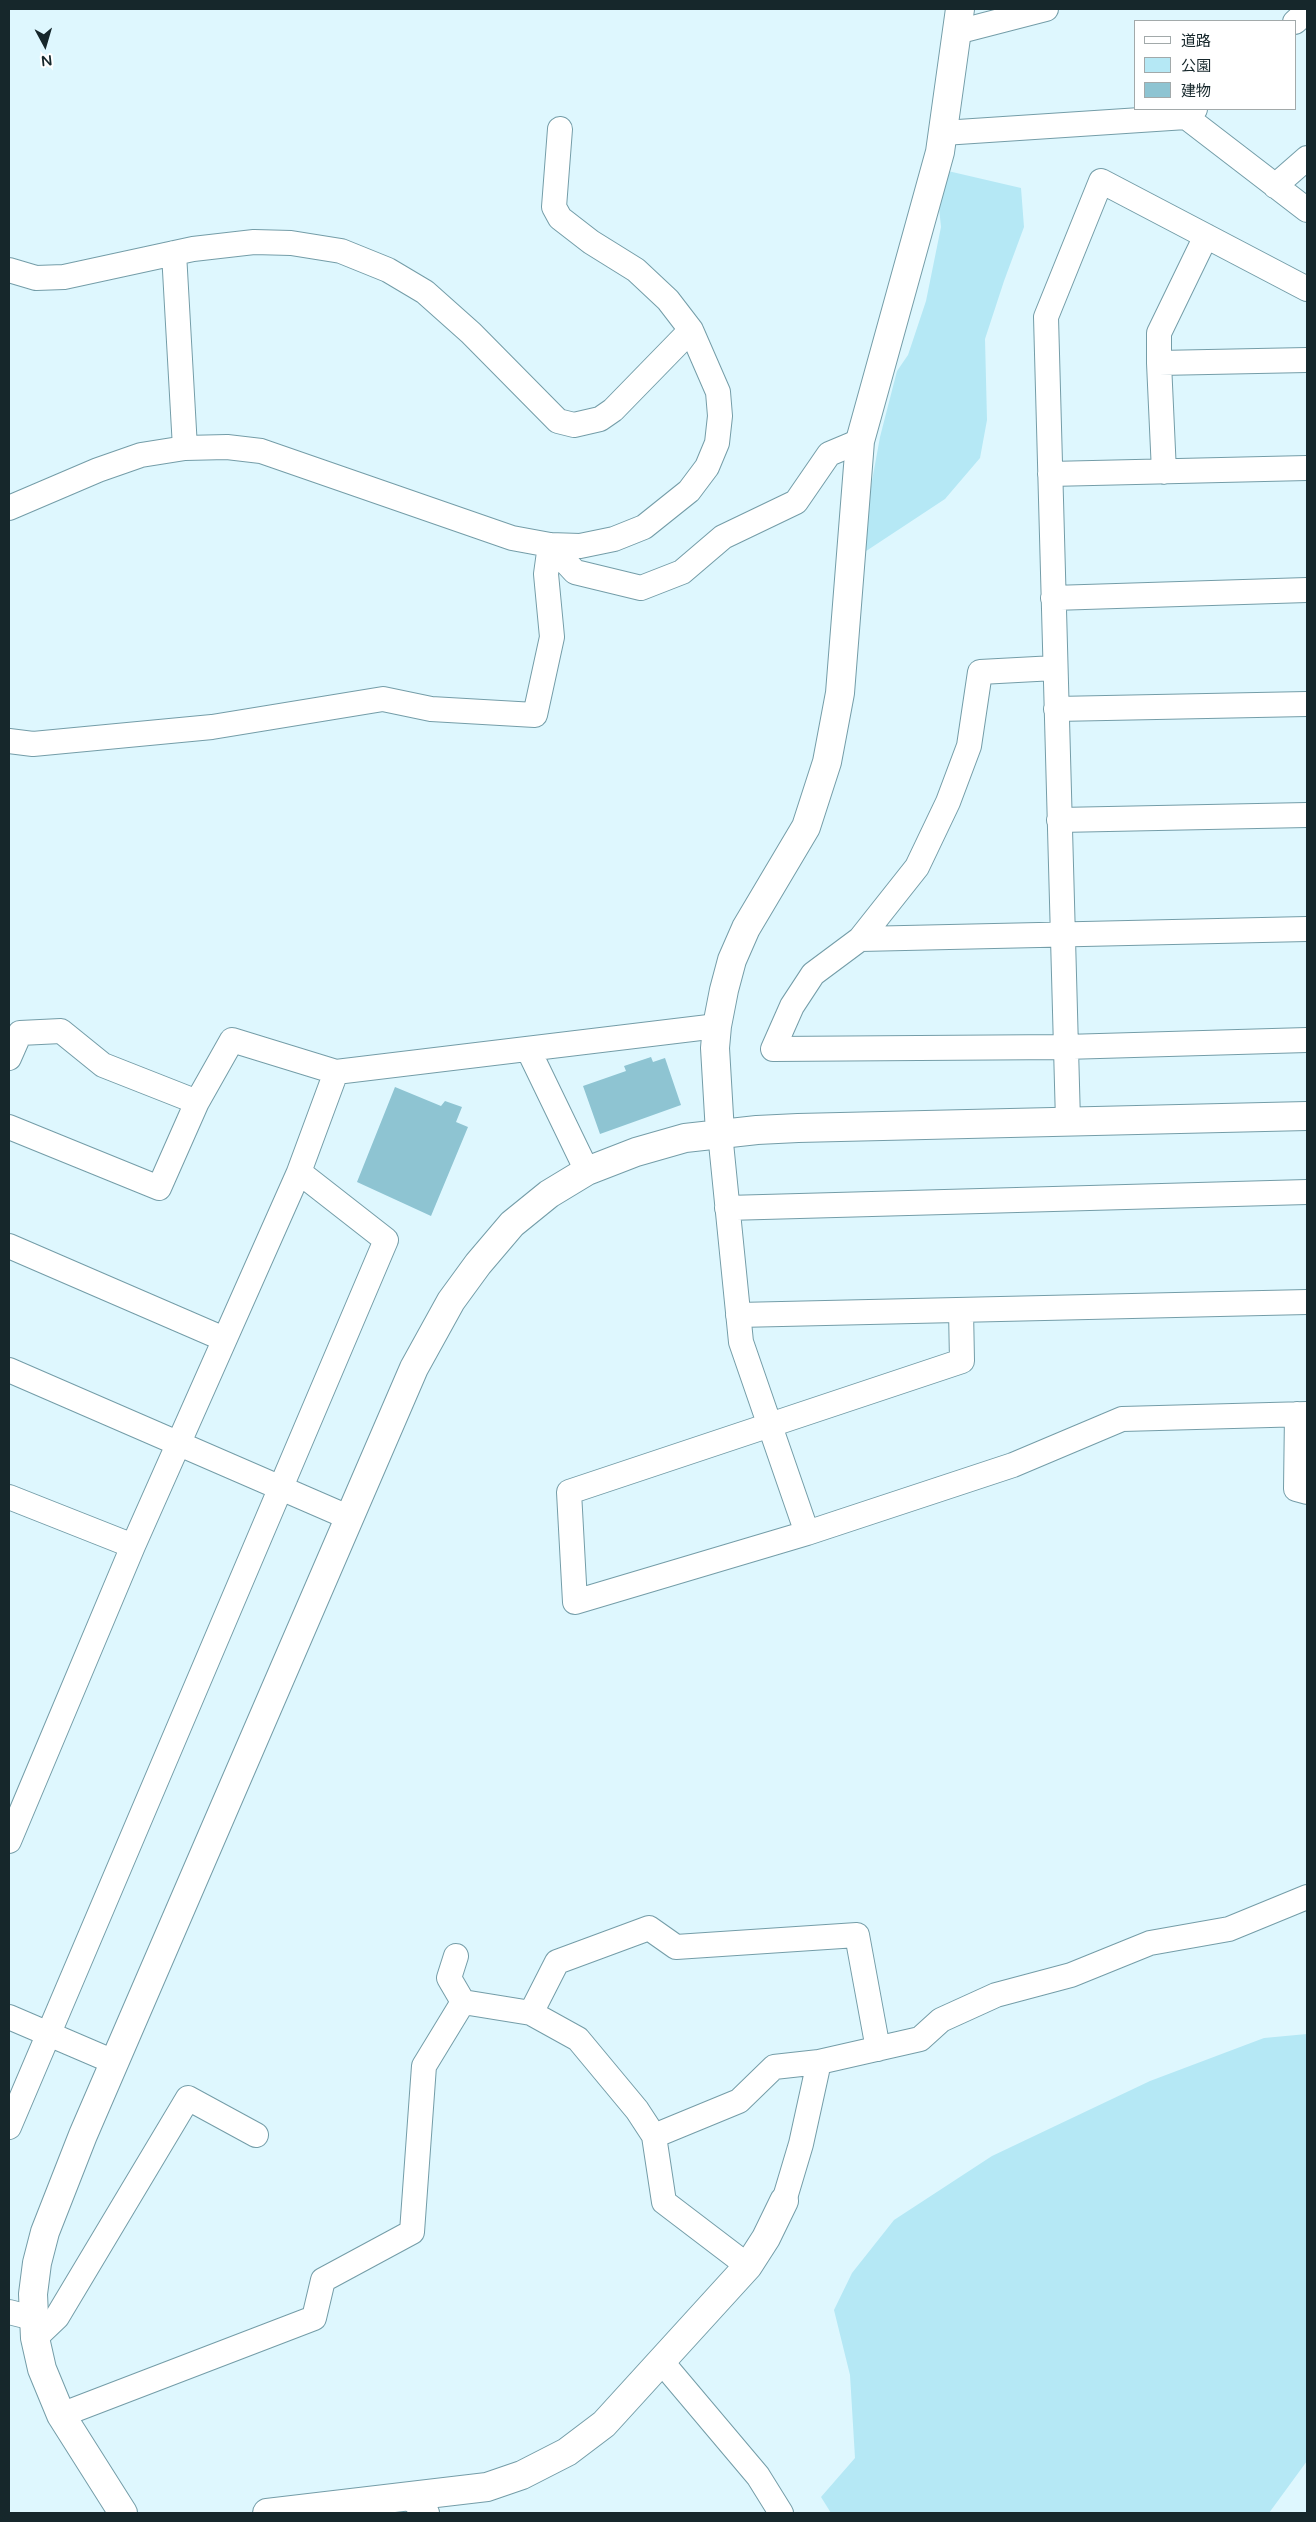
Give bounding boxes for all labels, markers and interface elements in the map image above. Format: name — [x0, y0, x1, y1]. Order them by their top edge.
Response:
north arrow — [20, 20, 70, 70]
legend — [1134, 20, 1296, 110]
text: 道路 — [1181, 32, 1211, 50]
text: N — [40, 51, 53, 69]
text: 公園 — [1181, 57, 1211, 75]
text: 建物 — [1181, 82, 1211, 100]

